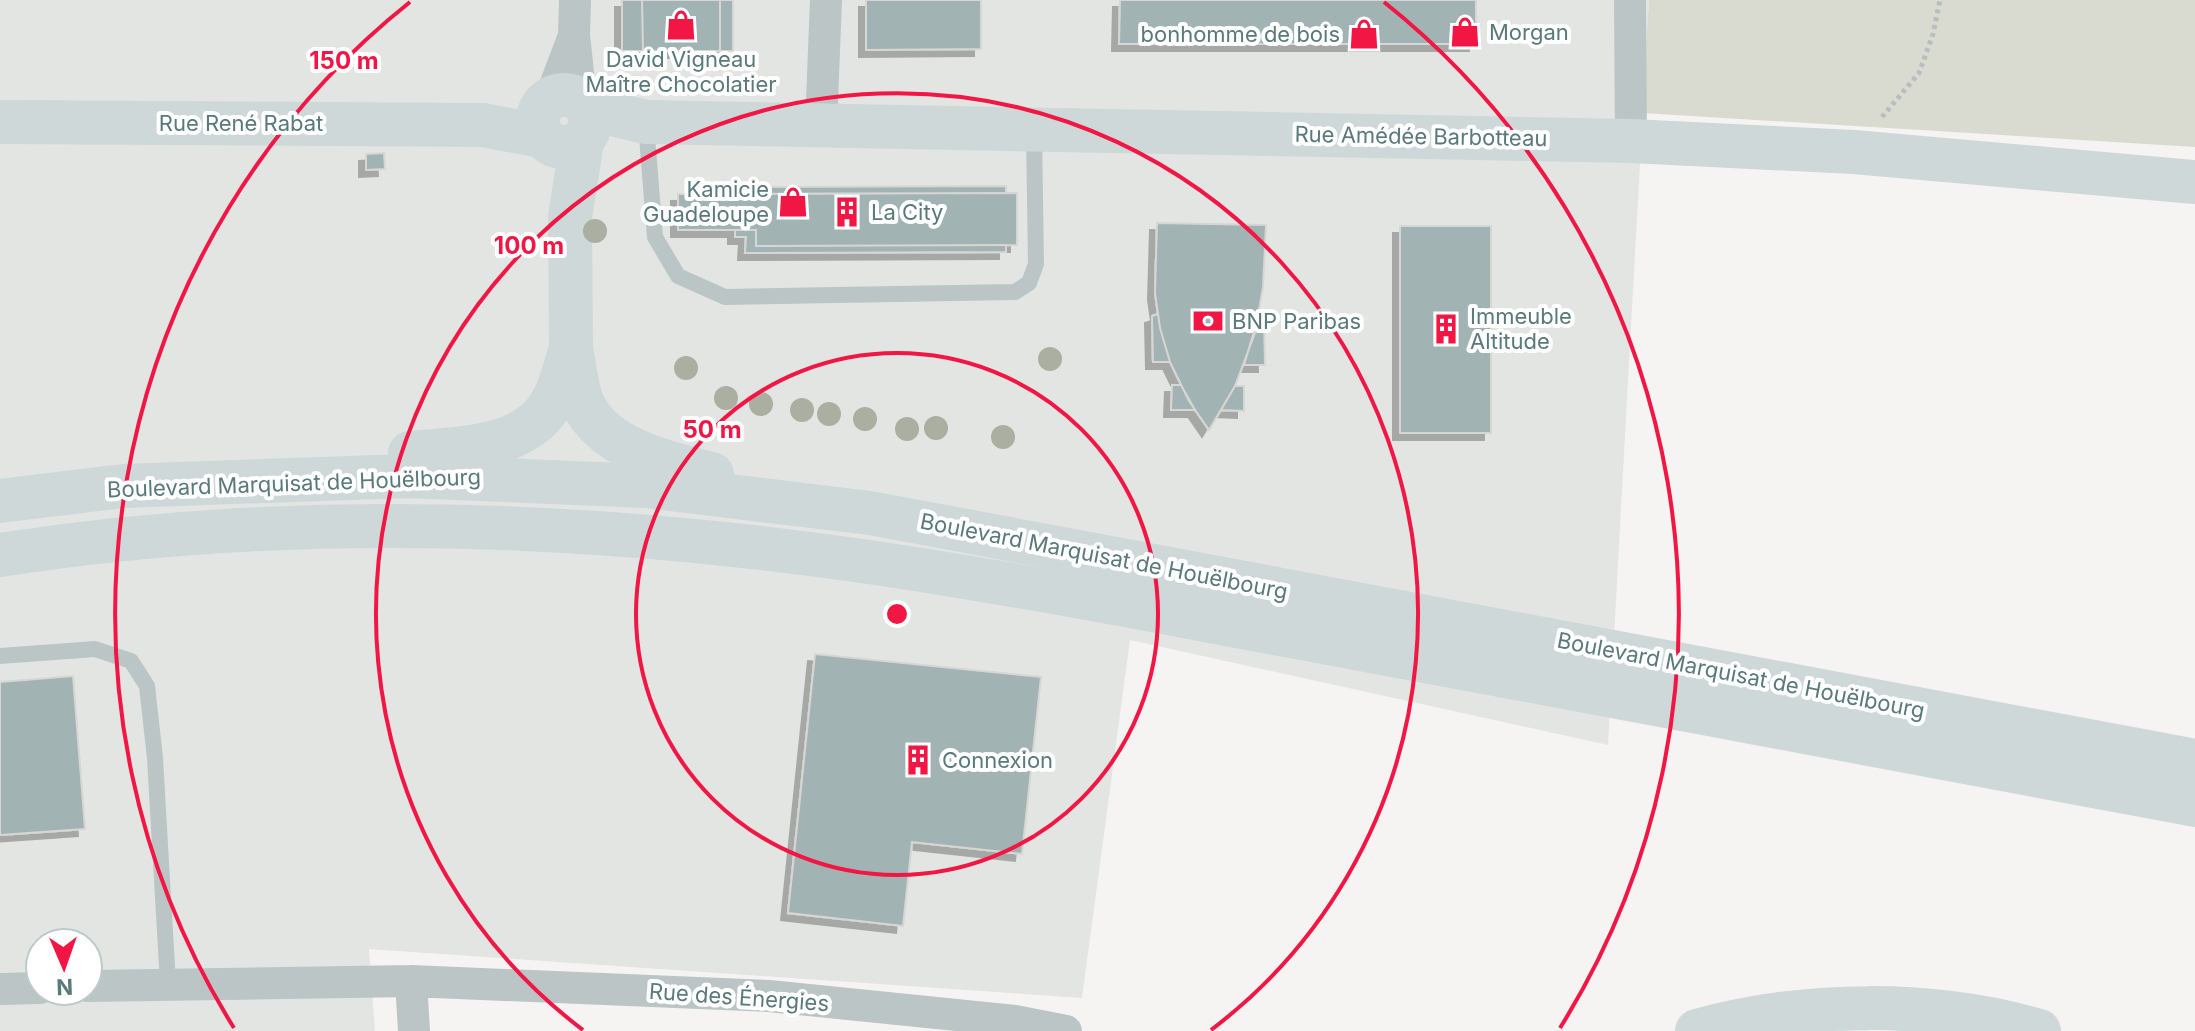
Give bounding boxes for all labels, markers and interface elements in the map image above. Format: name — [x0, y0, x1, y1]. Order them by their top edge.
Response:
shop icon: David Vigneau Maître Chocolatier — [664, 8, 698, 42]
shop icon: Morgan — [1448, 15, 1482, 49]
shop icon: bonhomme de bois — [1347, 17, 1381, 51]
place label: Morgan — [1489, 19, 1569, 45]
place label: bonhomme de bois — [1140, 21, 1340, 47]
text: 150 m — [309, 46, 379, 75]
place label: David Vigneau Maître Chocolatier — [585, 46, 777, 97]
street label: Rue René Rabat — [159, 110, 323, 136]
street label: Rue Amédée Barbotteau — [1294, 121, 1548, 151]
place label: Kamicie Guadeloupe — [643, 176, 769, 227]
shop icon: Kamicie Guadeloupe — [776, 185, 810, 219]
building icon: La City — [830, 195, 864, 229]
place label: La City — [871, 199, 943, 225]
text: 100 m — [494, 231, 564, 260]
place label: Immeuble Altitude — [1470, 303, 1572, 354]
bank icon: BNP Paribas — [1191, 304, 1225, 338]
place label: BNP Paribas — [1232, 308, 1361, 334]
building icon: Immeuble Altitude — [1429, 312, 1463, 346]
text: 50 m — [682, 415, 742, 444]
street label: Boulevard Marquisat de Houëlbourg — [107, 463, 481, 503]
street label: Boulevard Marquisat de Houëlbourg — [918, 508, 1290, 604]
centre of rings — [883, 600, 911, 628]
street label: Boulevard Marquisat de Houëlbourg — [1555, 627, 1927, 723]
building icon: Connexion — [901, 743, 935, 777]
place label: Connexion — [942, 747, 1053, 773]
north arrow — [24, 927, 104, 1007]
text: N — [56, 974, 74, 1000]
street label: Rue des Énergies — [648, 978, 830, 1016]

